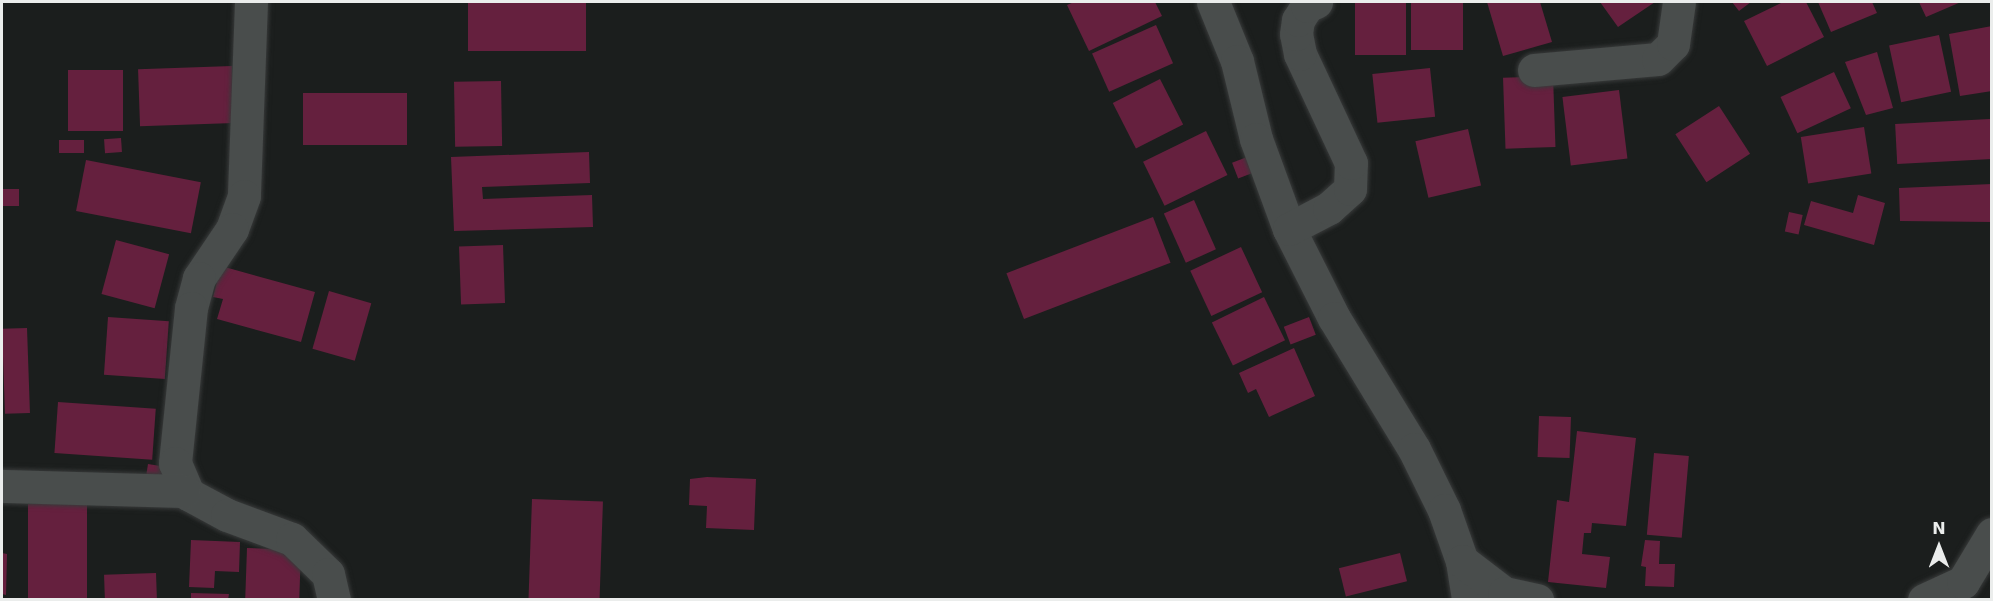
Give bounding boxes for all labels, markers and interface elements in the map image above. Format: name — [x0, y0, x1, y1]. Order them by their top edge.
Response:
north arrow — [1909, 517, 1969, 577]
text: N — [1932, 519, 1946, 538]

